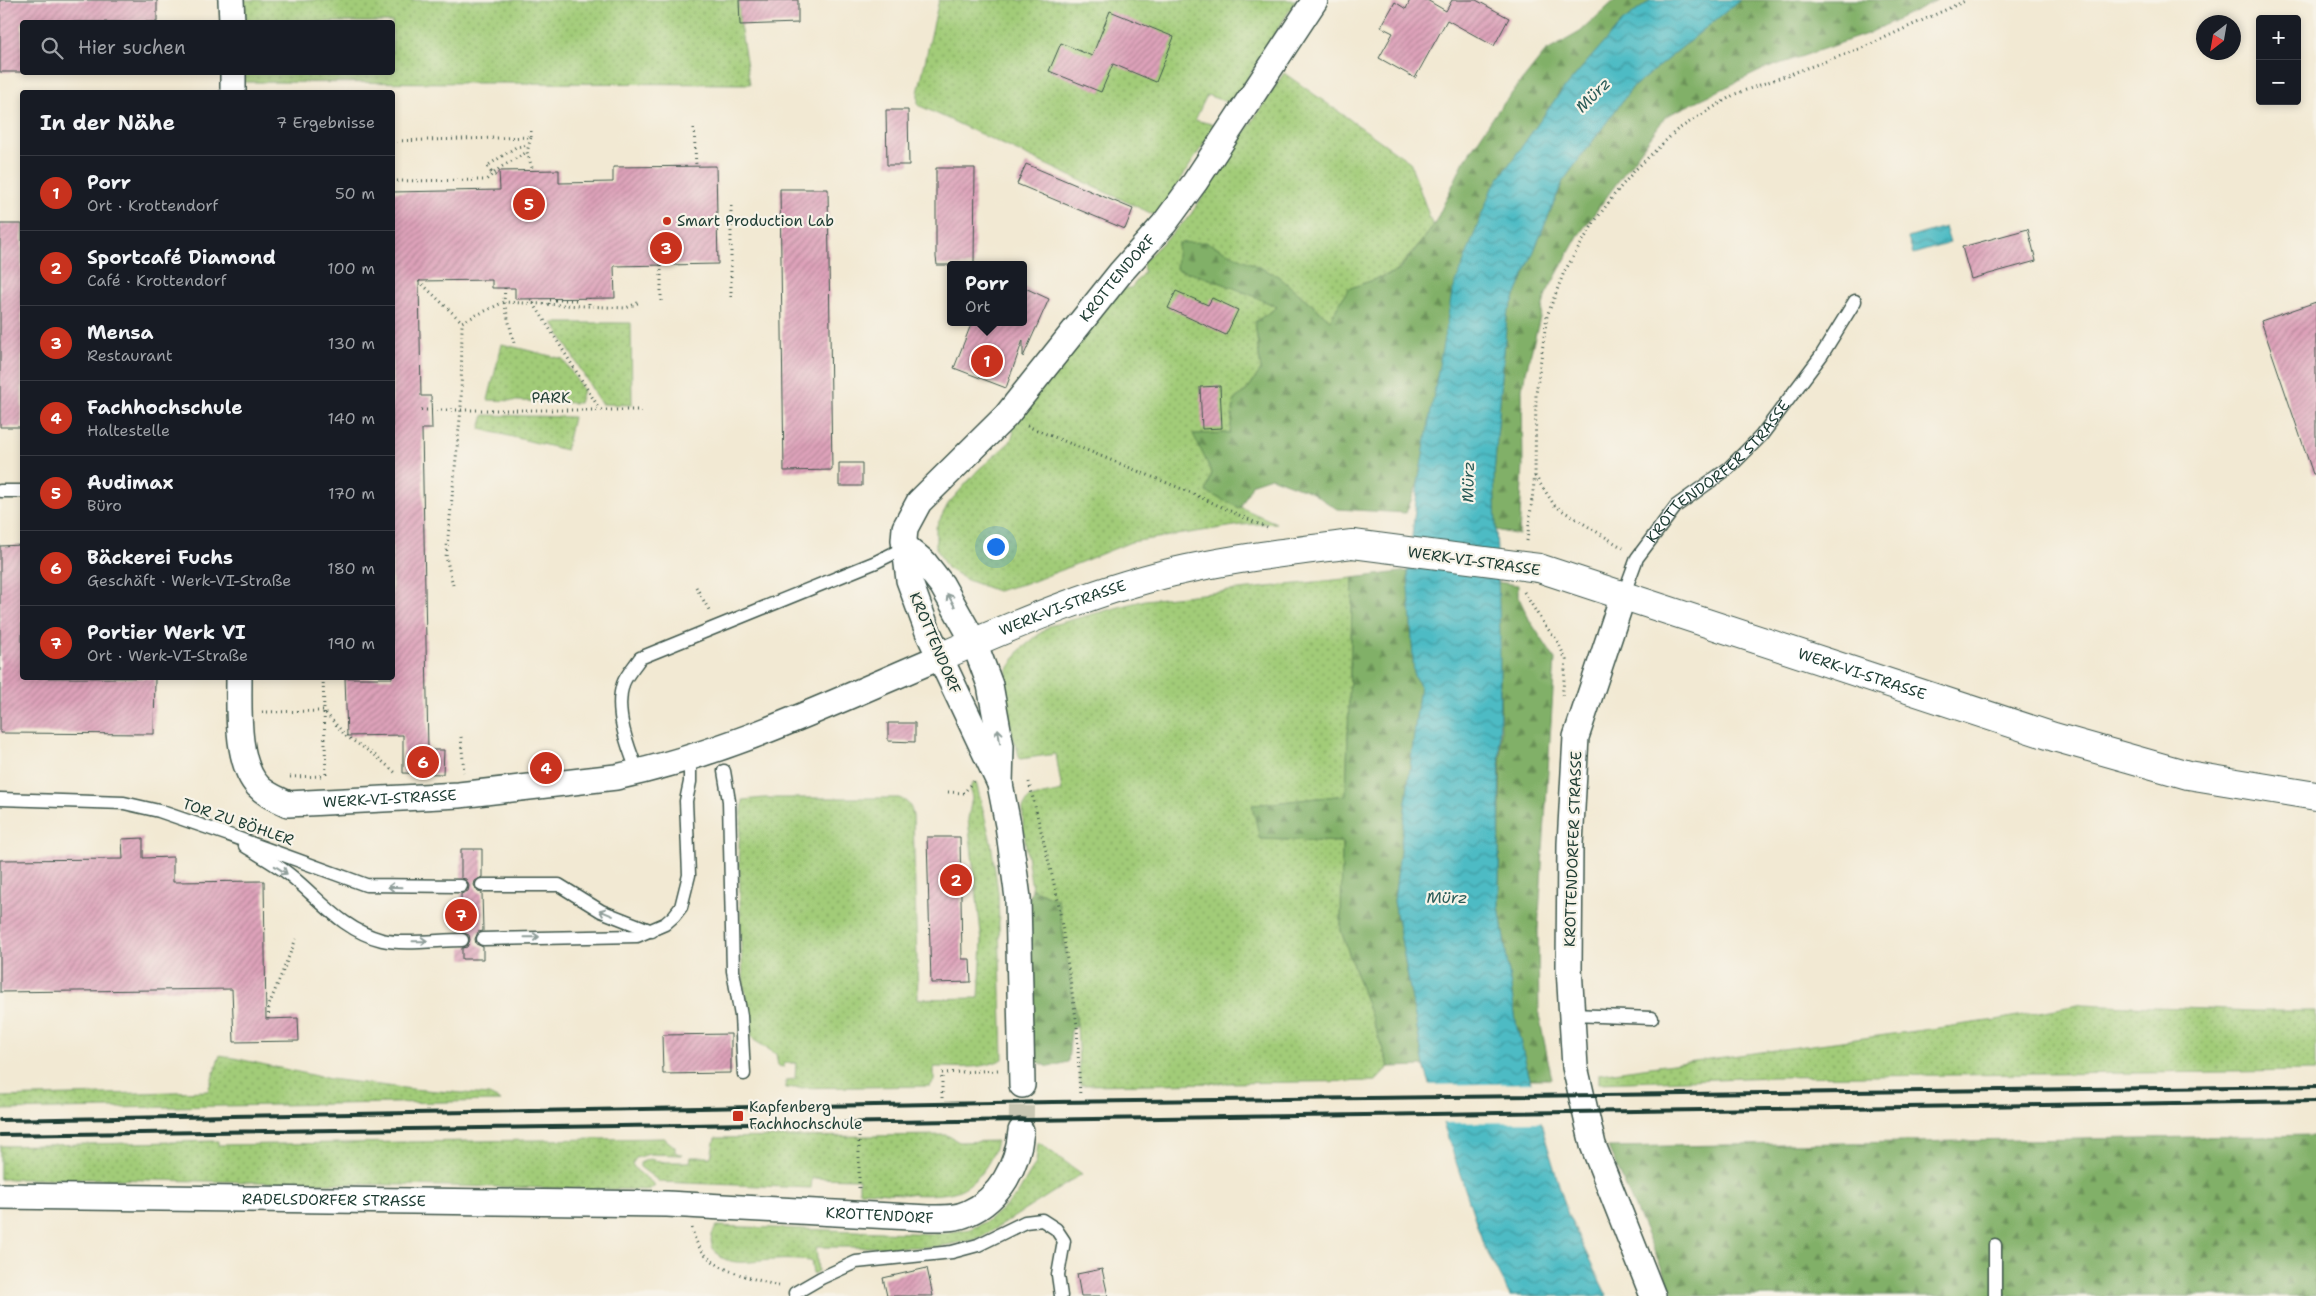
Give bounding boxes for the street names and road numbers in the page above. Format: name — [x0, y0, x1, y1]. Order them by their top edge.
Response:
street label: KROTTENDORF — [1075, 230, 1160, 326]
street label: PARK — [531, 388, 571, 408]
street label: KROTTENDORFER STRASSE — [1642, 396, 1794, 547]
street label: WERK-VI-STRASSE — [1406, 542, 1542, 580]
street label: WERK-VI-STRASSE — [996, 575, 1128, 641]
street label: KROTTENDORF — [905, 589, 965, 697]
street label: WERK-VI-STRASSE — [1795, 644, 1929, 704]
street label: KROTTENDORFER STRASSE — [1560, 751, 1586, 947]
street label: WERK-VI-STRASSE — [322, 785, 457, 812]
street label: TOR ZU BÖHLER — [180, 794, 296, 850]
street label: RADELSDORFER STRASSE — [242, 1189, 426, 1211]
street label: KROTTENDORF — [825, 1202, 934, 1228]

